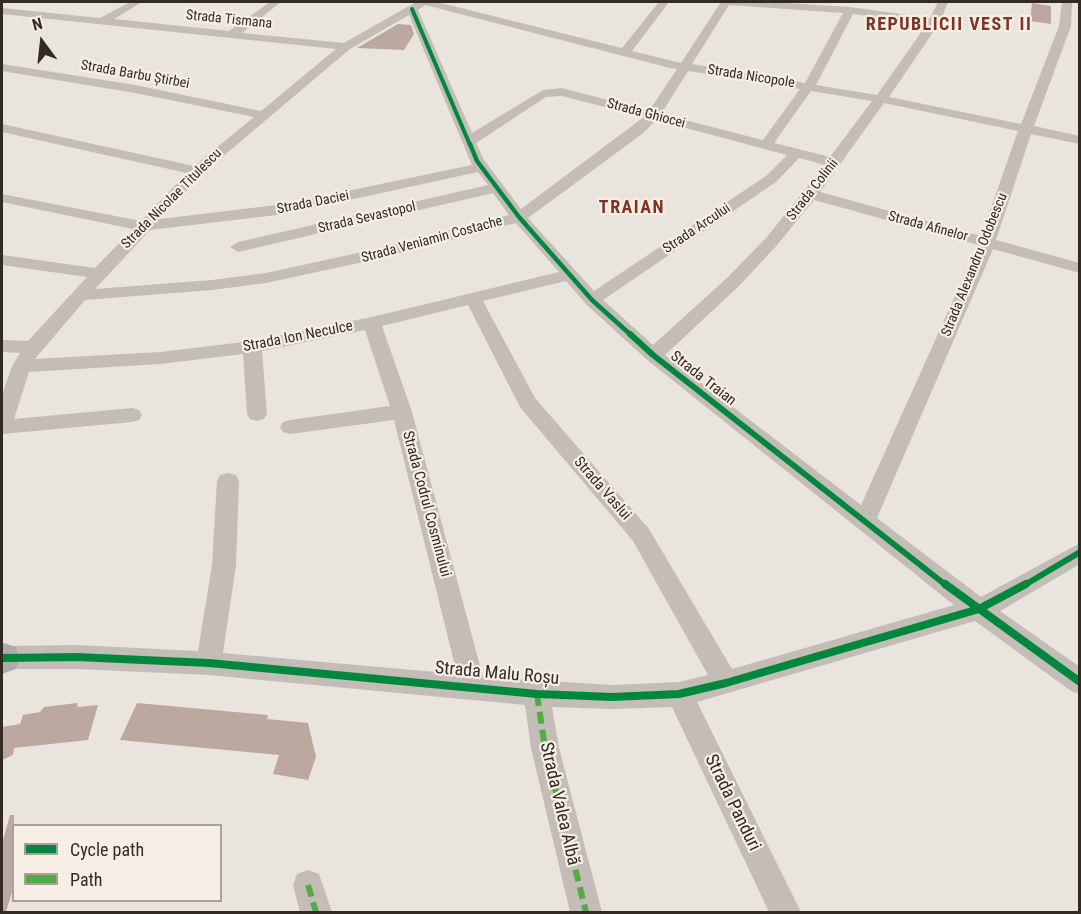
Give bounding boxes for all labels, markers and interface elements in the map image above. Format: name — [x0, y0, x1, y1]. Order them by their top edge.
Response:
street label: Strada Tismana — [185, 7, 273, 33]
north arrow — [12, 12, 72, 72]
text: N — [30, 14, 44, 35]
district label: REPUBLICII VEST II — [866, 14, 1032, 36]
street label: Strada Barbu Știrbei — [79, 57, 191, 93]
street label: Strada Nicopole — [706, 62, 796, 92]
street label: Strada Ghiocei — [605, 95, 687, 133]
street label: Strada Nicolae Titulescu — [118, 145, 226, 253]
street label: Strada Colinii — [784, 156, 842, 224]
street label: Strada Daciei — [276, 188, 350, 218]
street label: Strada Alexandru Odobescu — [939, 191, 1011, 339]
district label: TRAIAN — [599, 197, 665, 219]
street label: Strada Sevastopol — [316, 199, 418, 237]
street label: Strada Arcului — [660, 200, 734, 258]
street label: Strada Afinelor — [886, 208, 970, 246]
street label: Strada Veniamin Costache — [360, 213, 504, 267]
street label: Strada Ion Neculce — [241, 318, 355, 356]
street label: Strada Traian — [667, 348, 739, 410]
street label: Strada Codrul Cosminului — [398, 429, 454, 579]
street label: Strada Vaslui — [570, 454, 634, 524]
street label: Strada Malu Roșu — [434, 658, 560, 690]
street label: Strada Valea Albă — [534, 740, 584, 868]
street label: Strada Panduri — [699, 751, 765, 855]
legend — [12, 824, 222, 902]
text: Cycle path — [70, 839, 144, 860]
text: Path — [70, 869, 103, 890]

